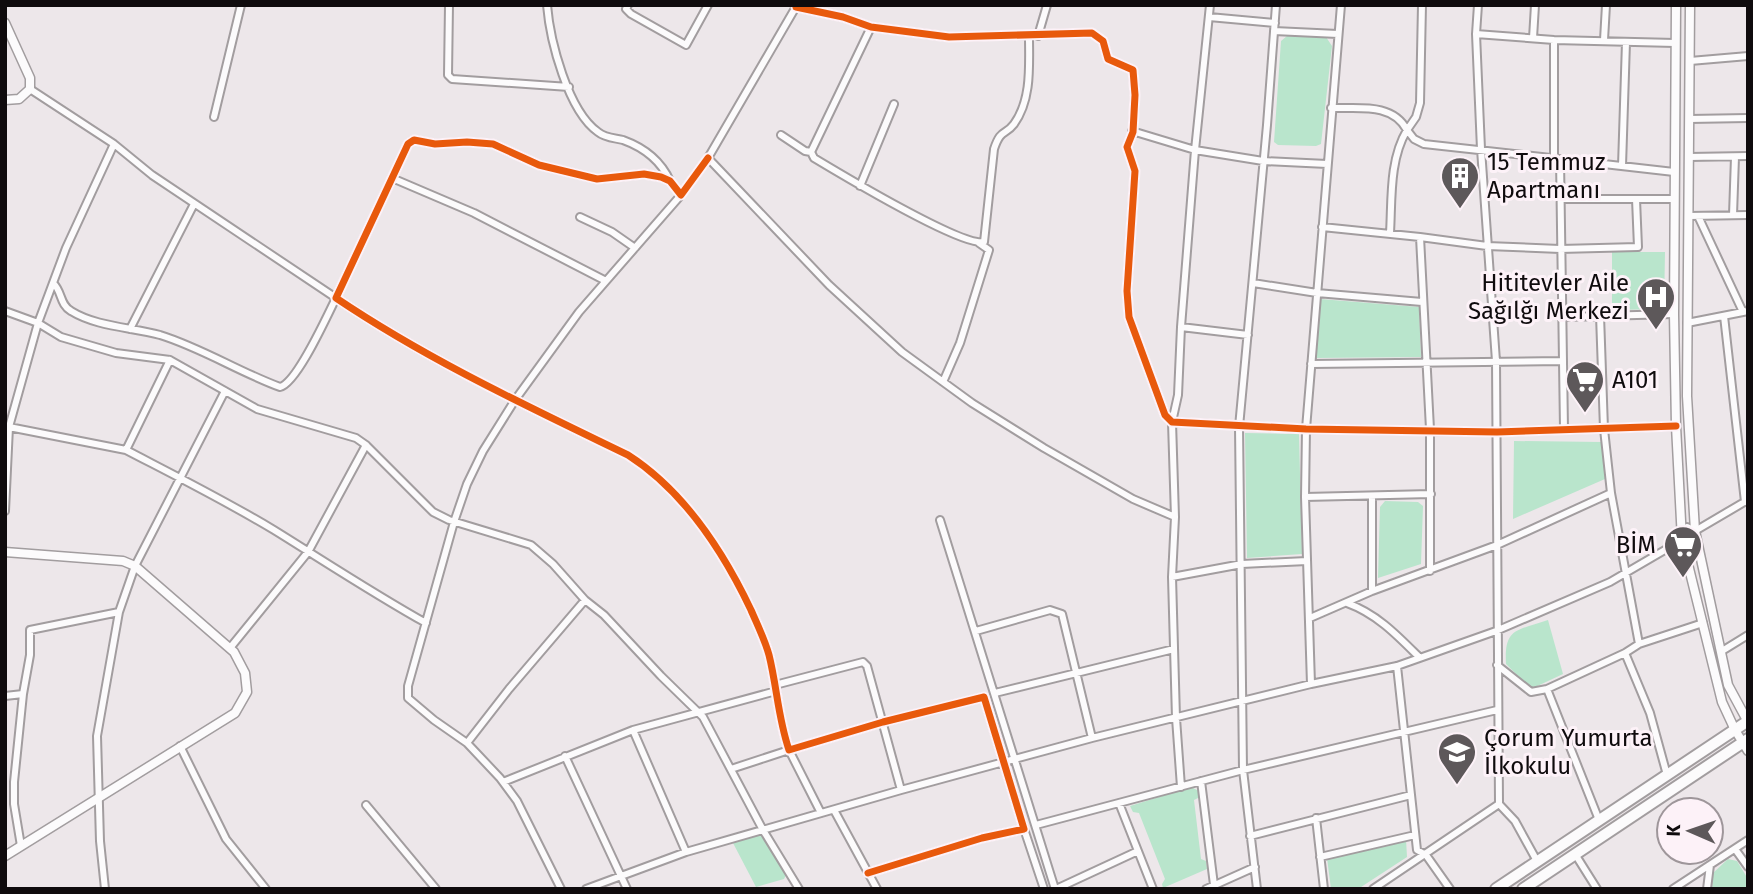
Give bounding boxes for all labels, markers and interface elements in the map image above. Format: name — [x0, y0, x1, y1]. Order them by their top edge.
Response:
place label: 15 Temmuz Apartmanı — [1487, 148, 1606, 204]
building icon: 15 Temmuz Apartmanı — [1439, 155, 1481, 210]
place label: Hititevler Aile Sağılğı Merkezi — [1468, 269, 1629, 325]
hospital icon: Hititevler Aile Sağılğı Merkezi — [1635, 276, 1677, 331]
supermarket icon: A101 — [1564, 359, 1606, 414]
place label: A101 — [1612, 366, 1658, 394]
supermarket icon: BİM — [1662, 524, 1704, 579]
place label: BİM — [1616, 531, 1656, 559]
place label: Çorum Yumurta İlkokulu — [1484, 724, 1652, 780]
school or university icon: Çorum Yumurta İlkokulu — [1436, 731, 1478, 786]
north arrow — [1655, 796, 1725, 866]
text: K — [1662, 823, 1685, 837]

